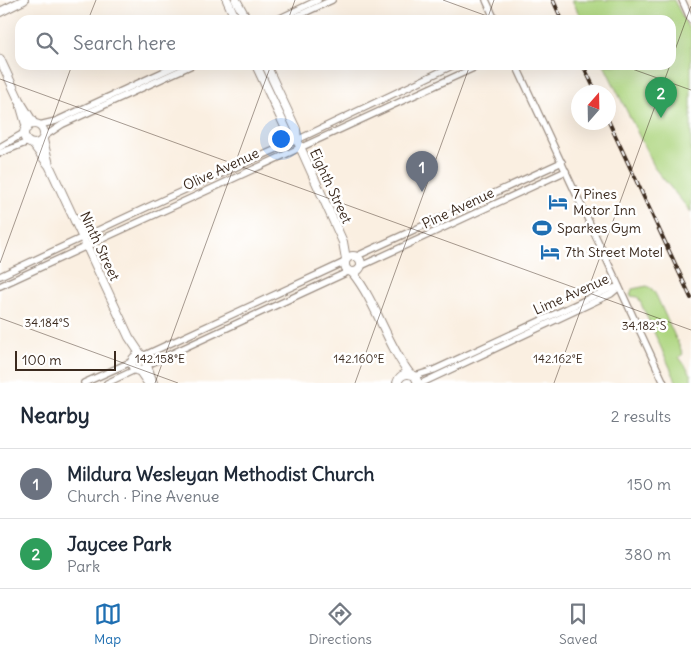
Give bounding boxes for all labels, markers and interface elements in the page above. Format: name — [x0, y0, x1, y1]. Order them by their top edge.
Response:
search box — [15, 15, 676, 70]
icon: search — [33, 29, 61, 57]
text: Search here — [73, 31, 176, 55]
pin: 2 — [645, 77, 677, 118]
north arrow — [571, 85, 616, 130]
your location — [268, 126, 294, 152]
street label: Olive Avenue — [180, 144, 262, 194]
street label: Eighth Street — [306, 146, 356, 227]
pin: 1 — [406, 151, 438, 192]
street label: Pine Avenue — [419, 183, 497, 233]
place label: 7 Pines Motor Inn — [573, 185, 636, 219]
hotel icon: 7 Pines Motor Inn — [547, 191, 569, 213]
street label: Ninth Street — [76, 209, 124, 284]
sports icon: Sparkes Gym — [531, 217, 553, 239]
place label: Sparkes Gym — [557, 219, 641, 237]
hotel icon: 7th Street Motel — [539, 241, 561, 263]
place label: 7th Street Motel — [565, 243, 663, 261]
street label: Lime Avenue — [530, 269, 612, 319]
text: 34.184°S — [24, 315, 70, 330]
text: 34.182°S — [622, 318, 667, 333]
scale bar — [15, 348, 116, 371]
text: 100 m — [22, 351, 62, 369]
text: 142.158°E — [135, 351, 185, 366]
text: 142.160°E — [334, 351, 384, 366]
text: 142.162°E — [533, 351, 583, 366]
text: Nearby — [20, 402, 90, 429]
text: 2 results — [611, 406, 671, 426]
text: Mildura Wesleyan Methodist Church — [67, 462, 374, 486]
text: 1 — [33, 474, 39, 494]
text: 150 m — [627, 474, 671, 494]
text: Church · Pine Avenue — [67, 486, 219, 506]
text: Jaycee Park — [67, 532, 172, 556]
text: 2 — [32, 544, 40, 564]
text: 380 m — [624, 544, 671, 564]
text: Park — [67, 556, 100, 576]
tab: Map — [94, 600, 122, 648]
tab: Directions — [309, 600, 372, 648]
tab: Saved — [559, 600, 597, 648]

